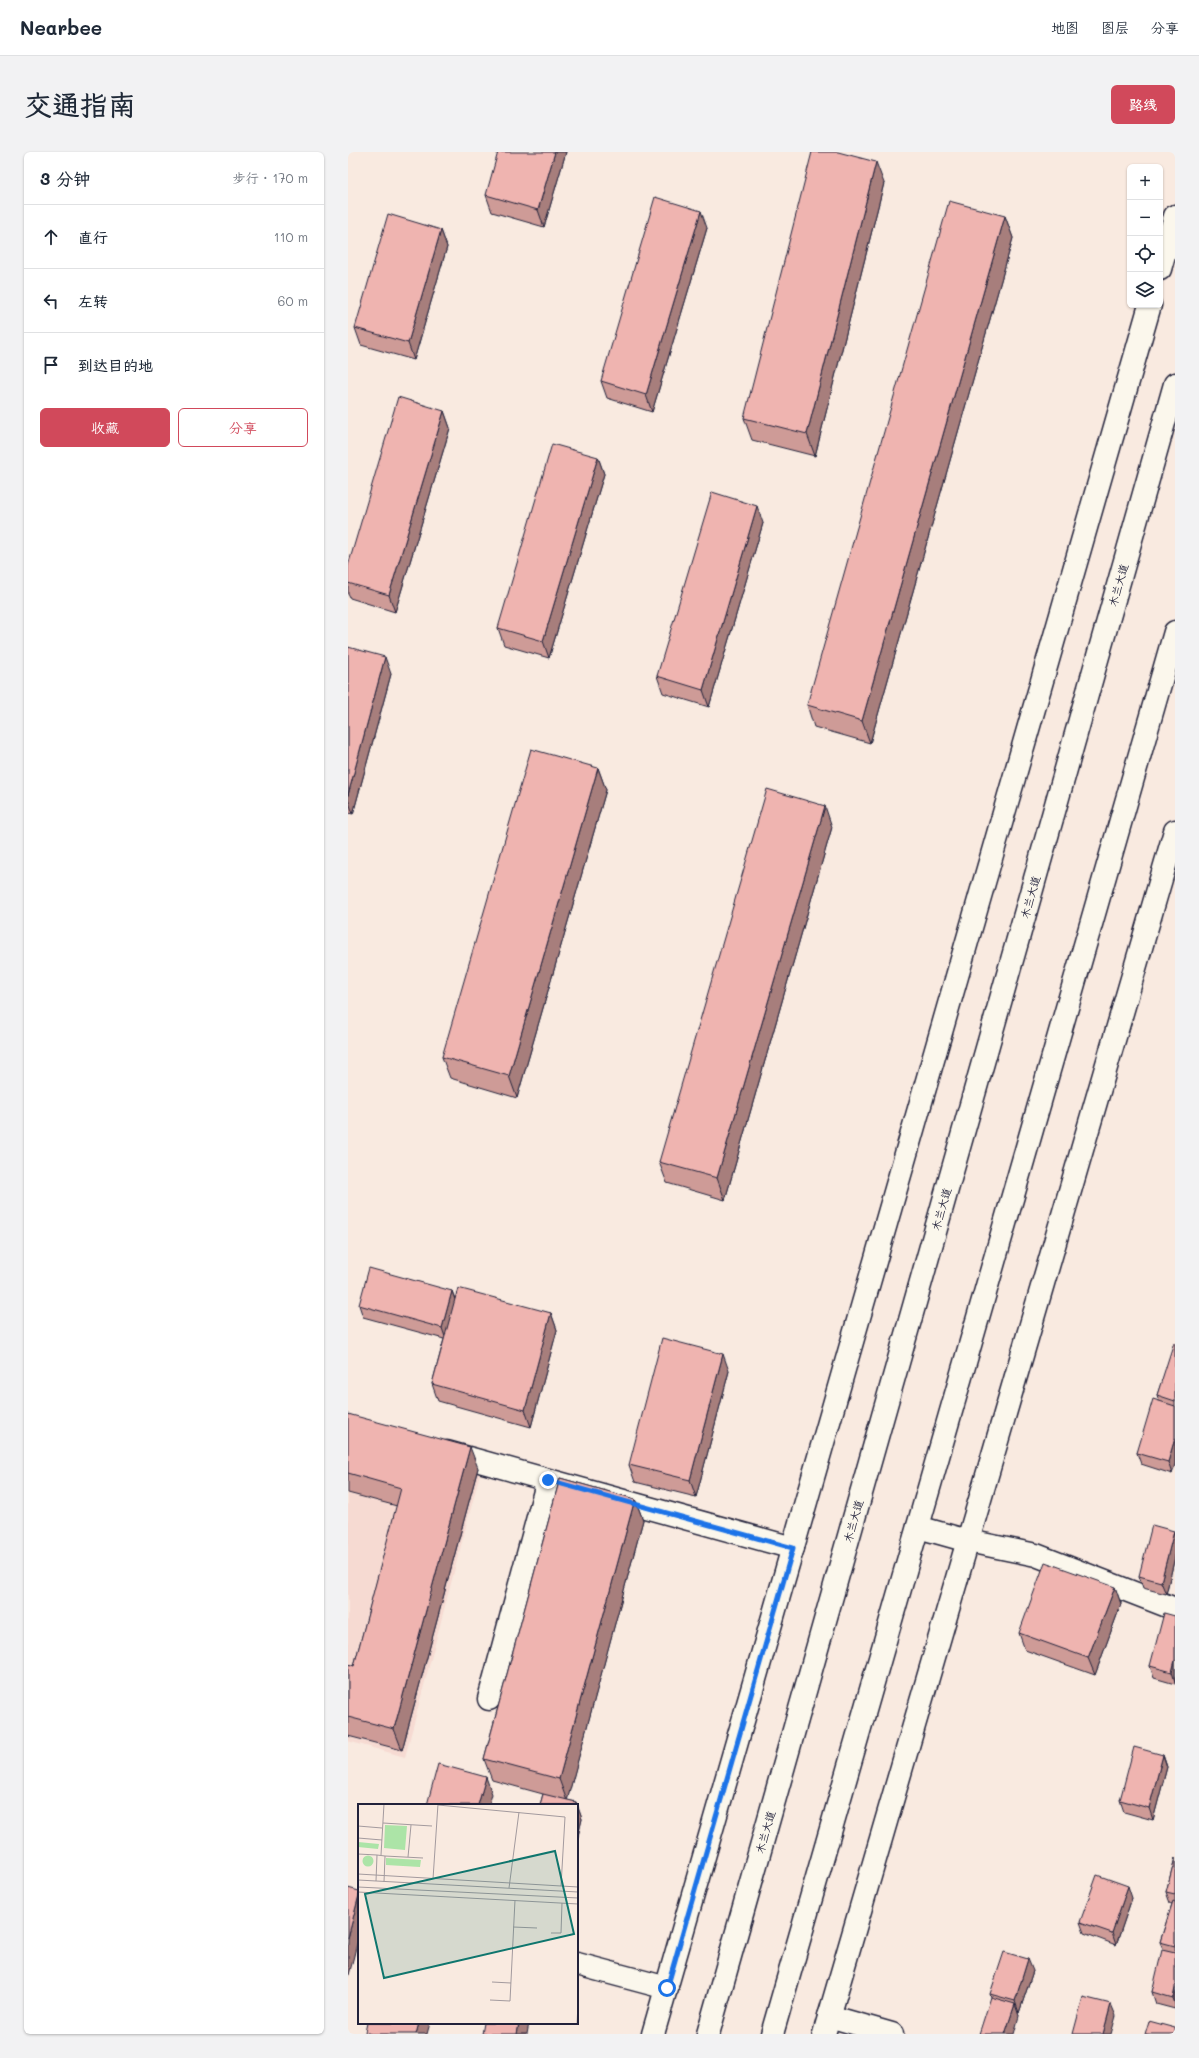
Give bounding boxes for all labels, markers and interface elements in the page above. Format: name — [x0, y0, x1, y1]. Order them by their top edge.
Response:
text: Nearbee — [20, 15, 102, 40]
text: 地图 — [1051, 18, 1079, 37]
text: 图层 — [1101, 18, 1129, 37]
text: 分享 — [1151, 18, 1179, 37]
button: 路线 — [1111, 85, 1175, 124]
text: 交通指南 — [24, 86, 136, 122]
map controls — [1127, 164, 1163, 308]
button: + — [1127, 164, 1163, 200]
text: 3 分钟 — [40, 167, 90, 189]
text: 步行 · 170 m — [232, 169, 308, 186]
button: − — [1127, 200, 1163, 236]
icon: ahead — [40, 226, 62, 248]
text: 直行 — [78, 227, 108, 247]
text: 110 m — [274, 228, 308, 245]
button: locate — [1127, 236, 1163, 272]
button: layers — [1127, 272, 1163, 308]
icon: left — [40, 290, 62, 312]
text: 左转 — [78, 291, 108, 311]
text: 60 m — [278, 292, 308, 309]
icon: arrive — [40, 354, 62, 376]
text: 到达目的地 — [78, 355, 153, 375]
button: 收藏 — [40, 408, 170, 447]
button: 分享 — [178, 408, 308, 447]
street label: 木兰大道 — [1105, 562, 1131, 608]
street label: 木兰大道 — [1017, 874, 1043, 920]
street label: 木兰大道 — [928, 1186, 954, 1232]
route end — [539, 1471, 557, 1489]
street label: 木兰大道 — [840, 1498, 866, 1544]
inset map — [358, 1804, 578, 2024]
street label: 木兰大道 — [752, 1809, 778, 1855]
route start — [658, 1979, 676, 1997]

